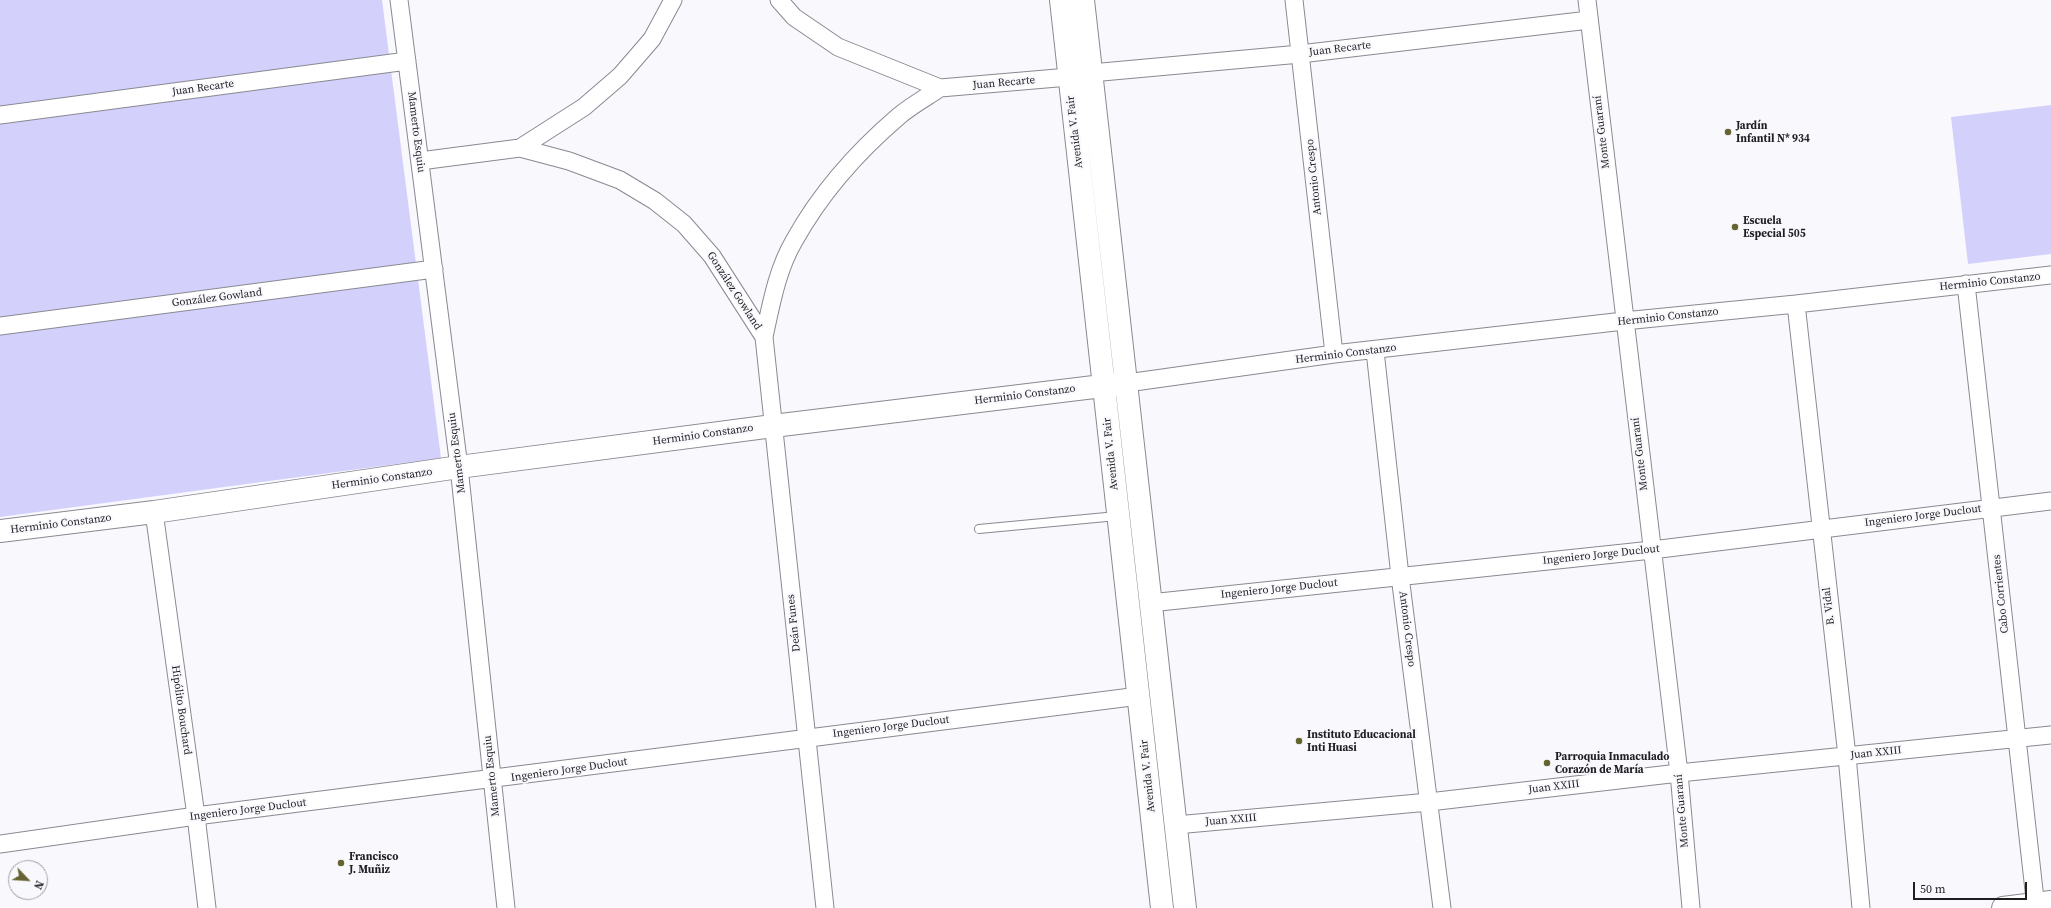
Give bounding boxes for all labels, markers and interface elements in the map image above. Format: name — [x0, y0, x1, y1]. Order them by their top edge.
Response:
street label: Juan Recarte — [1308, 39, 1372, 59]
street label: Juan Recarte — [972, 74, 1036, 92]
street label: Juan Recarte — [171, 77, 235, 99]
street label: Mamerto Esquiu — [404, 91, 428, 173]
street label: Avenida V. Fair — [1064, 95, 1086, 169]
street label: Monte Guaraní — [1591, 95, 1613, 169]
place label: Jardín Infantil N* 934 — [1736, 119, 1810, 145]
marker: Jardín Infantil N* 934 — [1723, 127, 1733, 137]
street label: Antonio Crespo — [1303, 138, 1325, 216]
place label: Escuela Especial 505 — [1743, 214, 1806, 240]
marker: Escuela Especial 505 — [1730, 222, 1740, 232]
street label: González Gowland — [704, 249, 764, 333]
street label: Herminio Constanzo — [1939, 270, 2041, 294]
street label: González Gowland — [171, 286, 263, 310]
street label: Herminio Constanzo — [1617, 305, 1719, 329]
street label: Herminio Constanzo — [1295, 341, 1397, 367]
street label: Herminio Constanzo — [974, 382, 1076, 408]
street label: Mamerto Esquiu — [445, 412, 469, 494]
street label: Avenida V. Fair — [1101, 417, 1121, 491]
street label: Monte Guaraní — [1629, 417, 1651, 491]
street label: Herminio Constanzo — [652, 421, 754, 449]
street label: Herminio Constanzo — [331, 465, 433, 493]
street label: Ingeniero Jorge Duclout — [1864, 502, 1982, 530]
street label: Herminio Constanzo — [10, 511, 112, 537]
street label: Ingeniero Jorge Duclout — [1542, 542, 1660, 568]
street label: Cabo Corrientes — [1990, 554, 2012, 634]
street label: Ingeniero Jorge Duclout — [1220, 576, 1338, 602]
street label: B. Vidal — [1820, 586, 1838, 626]
street label: Antonio Crespo — [1396, 590, 1418, 668]
street label: Deán Funes — [784, 594, 804, 652]
street label: Hipólito Bouchard — [168, 664, 194, 756]
street label: Ingeniero Jorge Duclout — [832, 713, 950, 741]
place label: Instituto Educacional Inti Huasi — [1307, 728, 1416, 754]
street label: Mamerto Esquiu — [481, 735, 503, 817]
marker: Instituto Educacional Inti Huasi — [1294, 736, 1304, 746]
street label: Avenida V. Fair — [1138, 739, 1158, 813]
street label: Juan XXIII — [1850, 744, 1902, 762]
place label: Parroquia Inmaculado Corazón de María — [1555, 750, 1670, 776]
street label: Ingeniero Jorge Duclout — [510, 755, 628, 785]
marker: Parroquia Inmaculado Corazón de María — [1542, 758, 1552, 768]
street label: Monte Guaraní — [1672, 774, 1692, 848]
street label: Juan XXIII — [1528, 777, 1580, 797]
street label: Ingeniero Jorge Duclout — [189, 796, 307, 824]
street label: Juan XXIII — [1205, 811, 1257, 829]
place label: Francisco J. Muñiz — [349, 850, 398, 876]
marker: Francisco J. Muñiz — [336, 858, 346, 868]
north arrow — [8, 860, 48, 900]
scale bar — [1915, 874, 2029, 900]
text: N — [30, 878, 47, 892]
text: 50 m — [1920, 881, 1946, 897]

